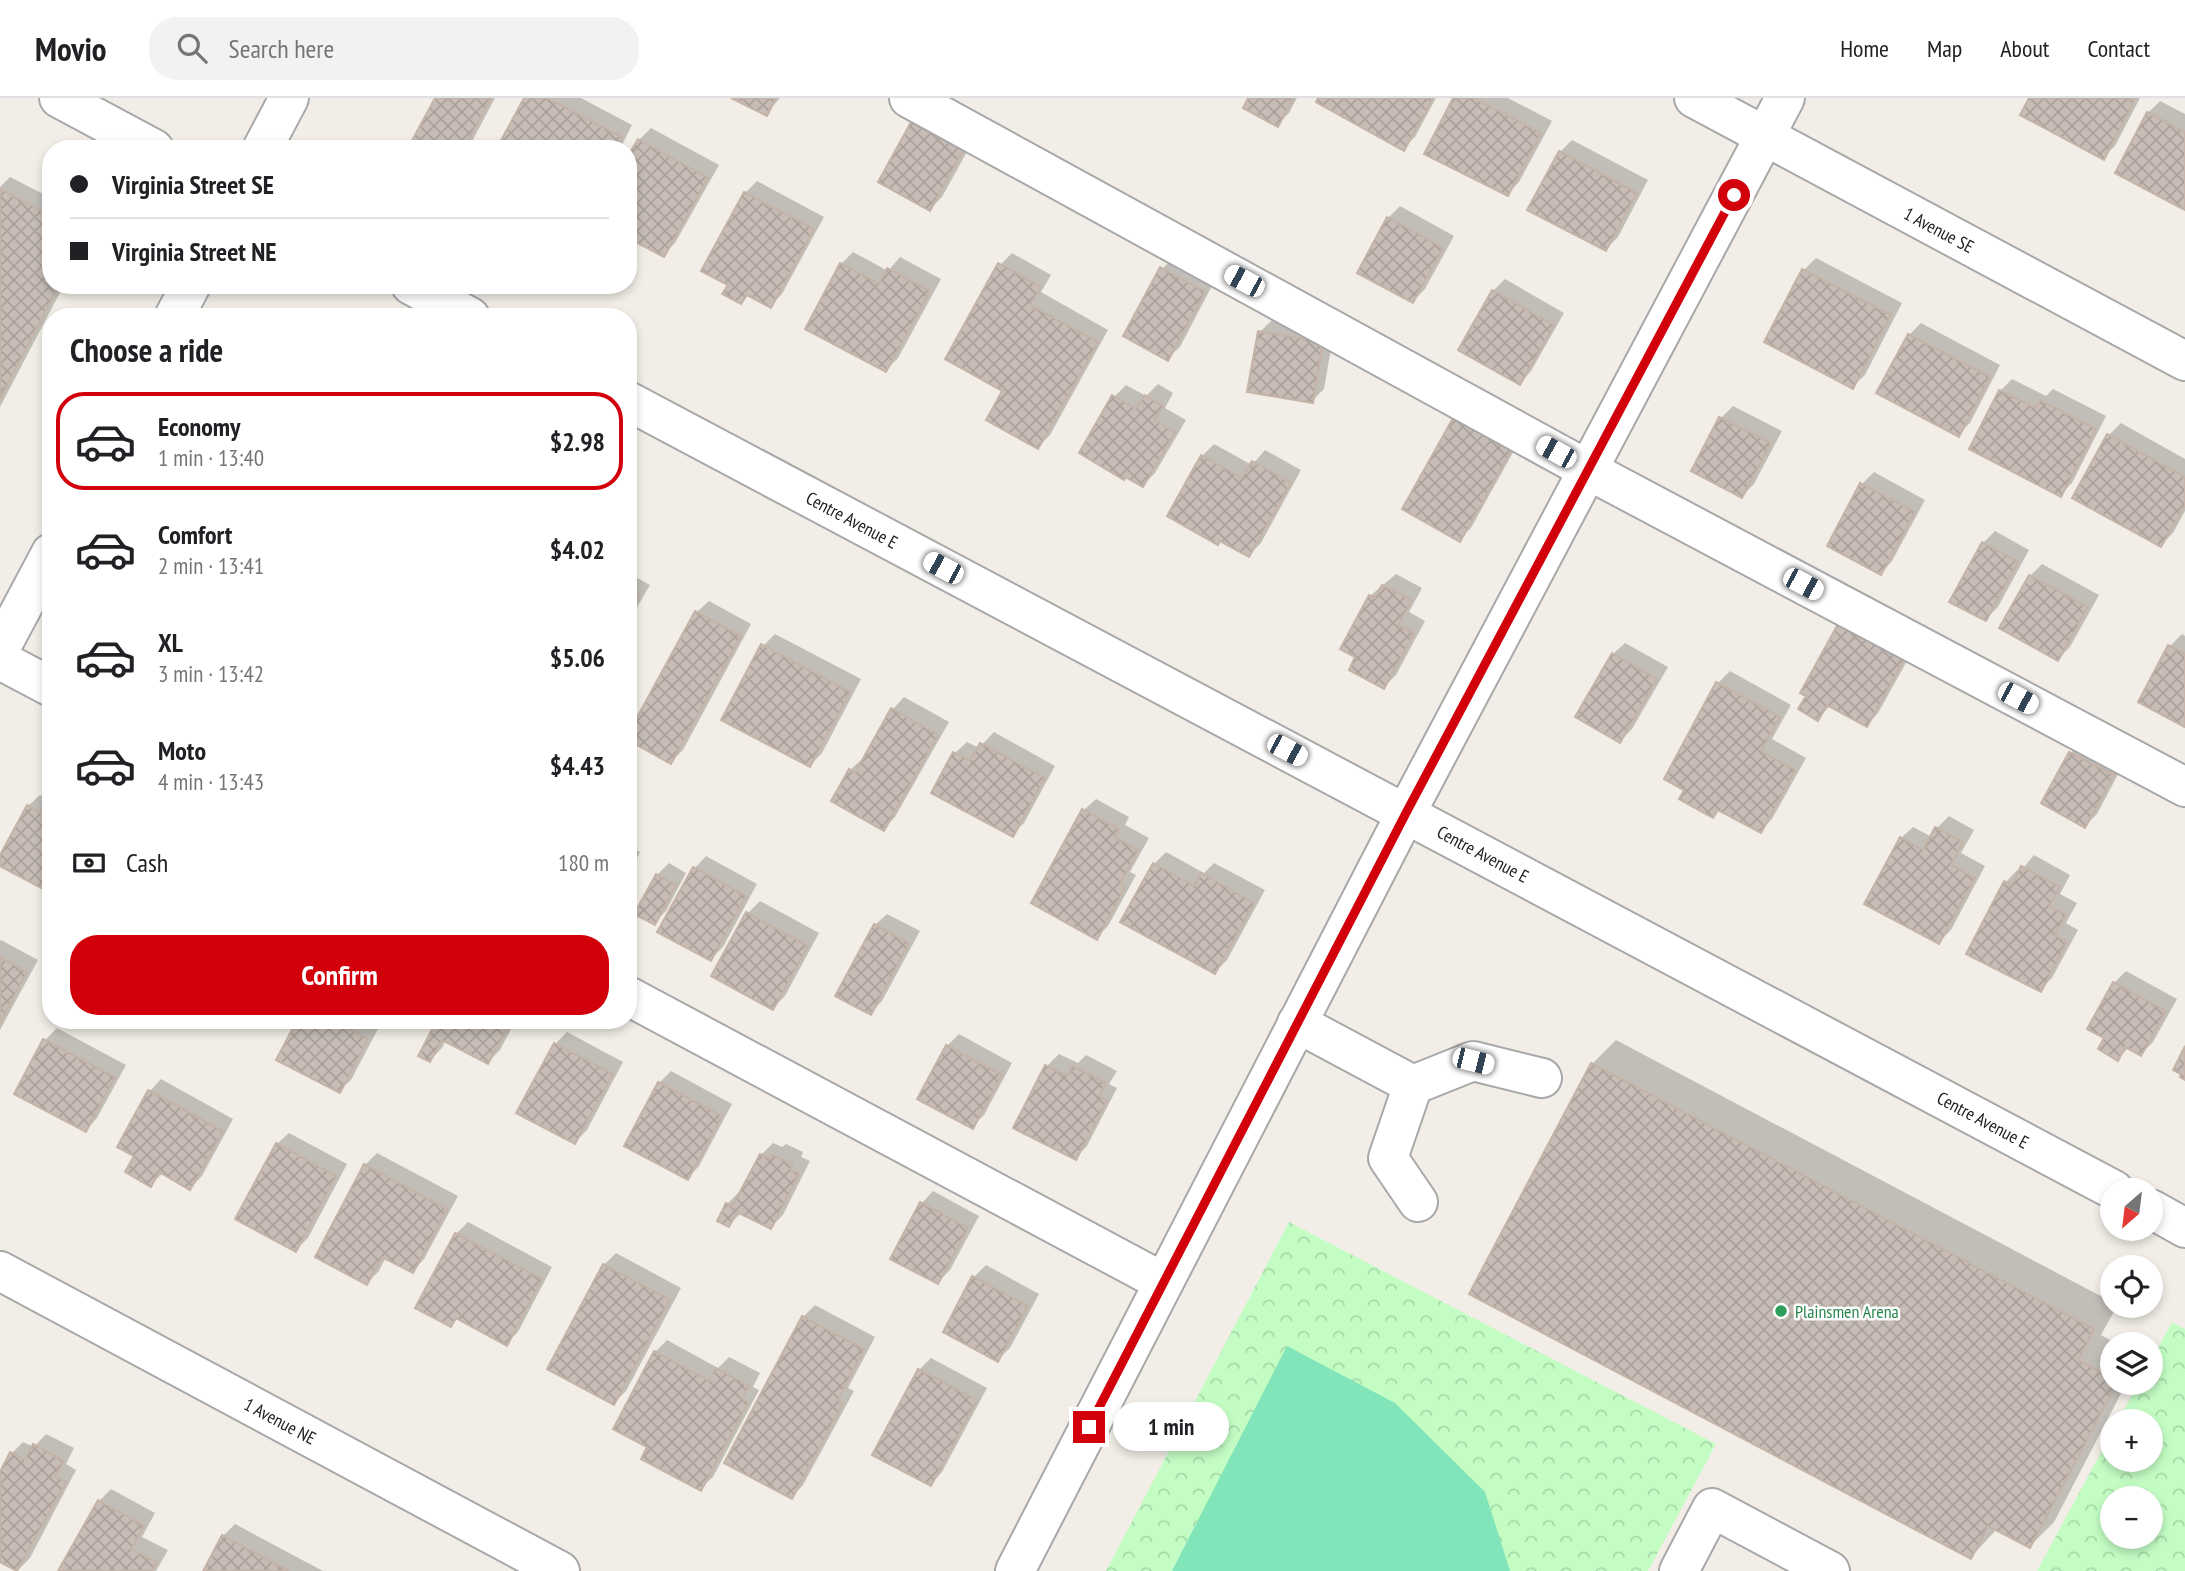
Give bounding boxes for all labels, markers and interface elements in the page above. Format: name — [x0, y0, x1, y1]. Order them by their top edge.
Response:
search box — [149, 17, 639, 80]
text: Movio — [35, 27, 107, 70]
icon: search — [173, 29, 211, 67]
text: Search here — [229, 32, 334, 65]
text: Home — [1840, 33, 1889, 64]
text: Map — [1927, 33, 1962, 64]
text: About — [2000, 33, 2049, 64]
text: Contact — [2087, 33, 2150, 64]
text: Virginia Street SE — [112, 168, 274, 201]
route start — [1718, 179, 1750, 211]
street label: 1 Avenue SE — [1900, 202, 1978, 258]
text: Virginia Street NE — [112, 235, 276, 268]
car — [1221, 262, 1268, 300]
text: Choose a ride — [70, 329, 223, 371]
icon: car — [74, 410, 137, 473]
text: Economy — [158, 410, 240, 443]
text: $2.98 — [550, 425, 605, 458]
car — [1533, 433, 1580, 471]
text: 1 min · 13:40 — [158, 443, 264, 472]
street label: Centre Avenue E — [802, 486, 902, 554]
icon: car — [74, 518, 137, 581]
text: Comfort — [158, 518, 232, 551]
text: $4.02 — [550, 533, 605, 566]
car — [920, 549, 967, 587]
text: 2 min · 13:41 — [158, 551, 264, 580]
car — [1780, 565, 1827, 603]
icon: car — [74, 626, 137, 689]
text: XL — [158, 626, 183, 659]
text: $5.06 — [550, 641, 605, 674]
text: 3 min · 13:42 — [158, 659, 264, 688]
car — [1995, 679, 2042, 717]
car — [1264, 731, 1311, 769]
icon: car — [74, 734, 137, 797]
text: Moto — [158, 734, 206, 767]
text: $4.43 — [550, 749, 605, 782]
text: 4 min · 13:43 — [158, 767, 264, 796]
street label: Centre Avenue E — [1433, 820, 1533, 888]
icon: cash — [70, 844, 108, 882]
text: Cash — [126, 846, 168, 879]
text: 180 m — [558, 848, 609, 877]
button: Confirm — [70, 935, 609, 1015]
car — [1451, 1046, 1496, 1076]
street label: Centre Avenue E — [1933, 1086, 2033, 1154]
north arrow — [2100, 1178, 2163, 1241]
map controls — [2100, 1178, 2163, 1549]
button: locate — [2100, 1255, 2163, 1318]
place label: Plainsmen Arena — [1795, 1300, 1899, 1323]
marker: Plainsmen Arena — [1773, 1303, 1789, 1319]
button: layers — [2100, 1332, 2163, 1395]
street label: 1 Avenue NE — [240, 1392, 320, 1450]
callout: 1 min — [1114, 1402, 1229, 1452]
button: + — [2100, 1409, 2163, 1472]
route end — [1073, 1411, 1105, 1443]
text: 1 min — [1148, 1412, 1194, 1441]
button: − — [2100, 1486, 2163, 1549]

